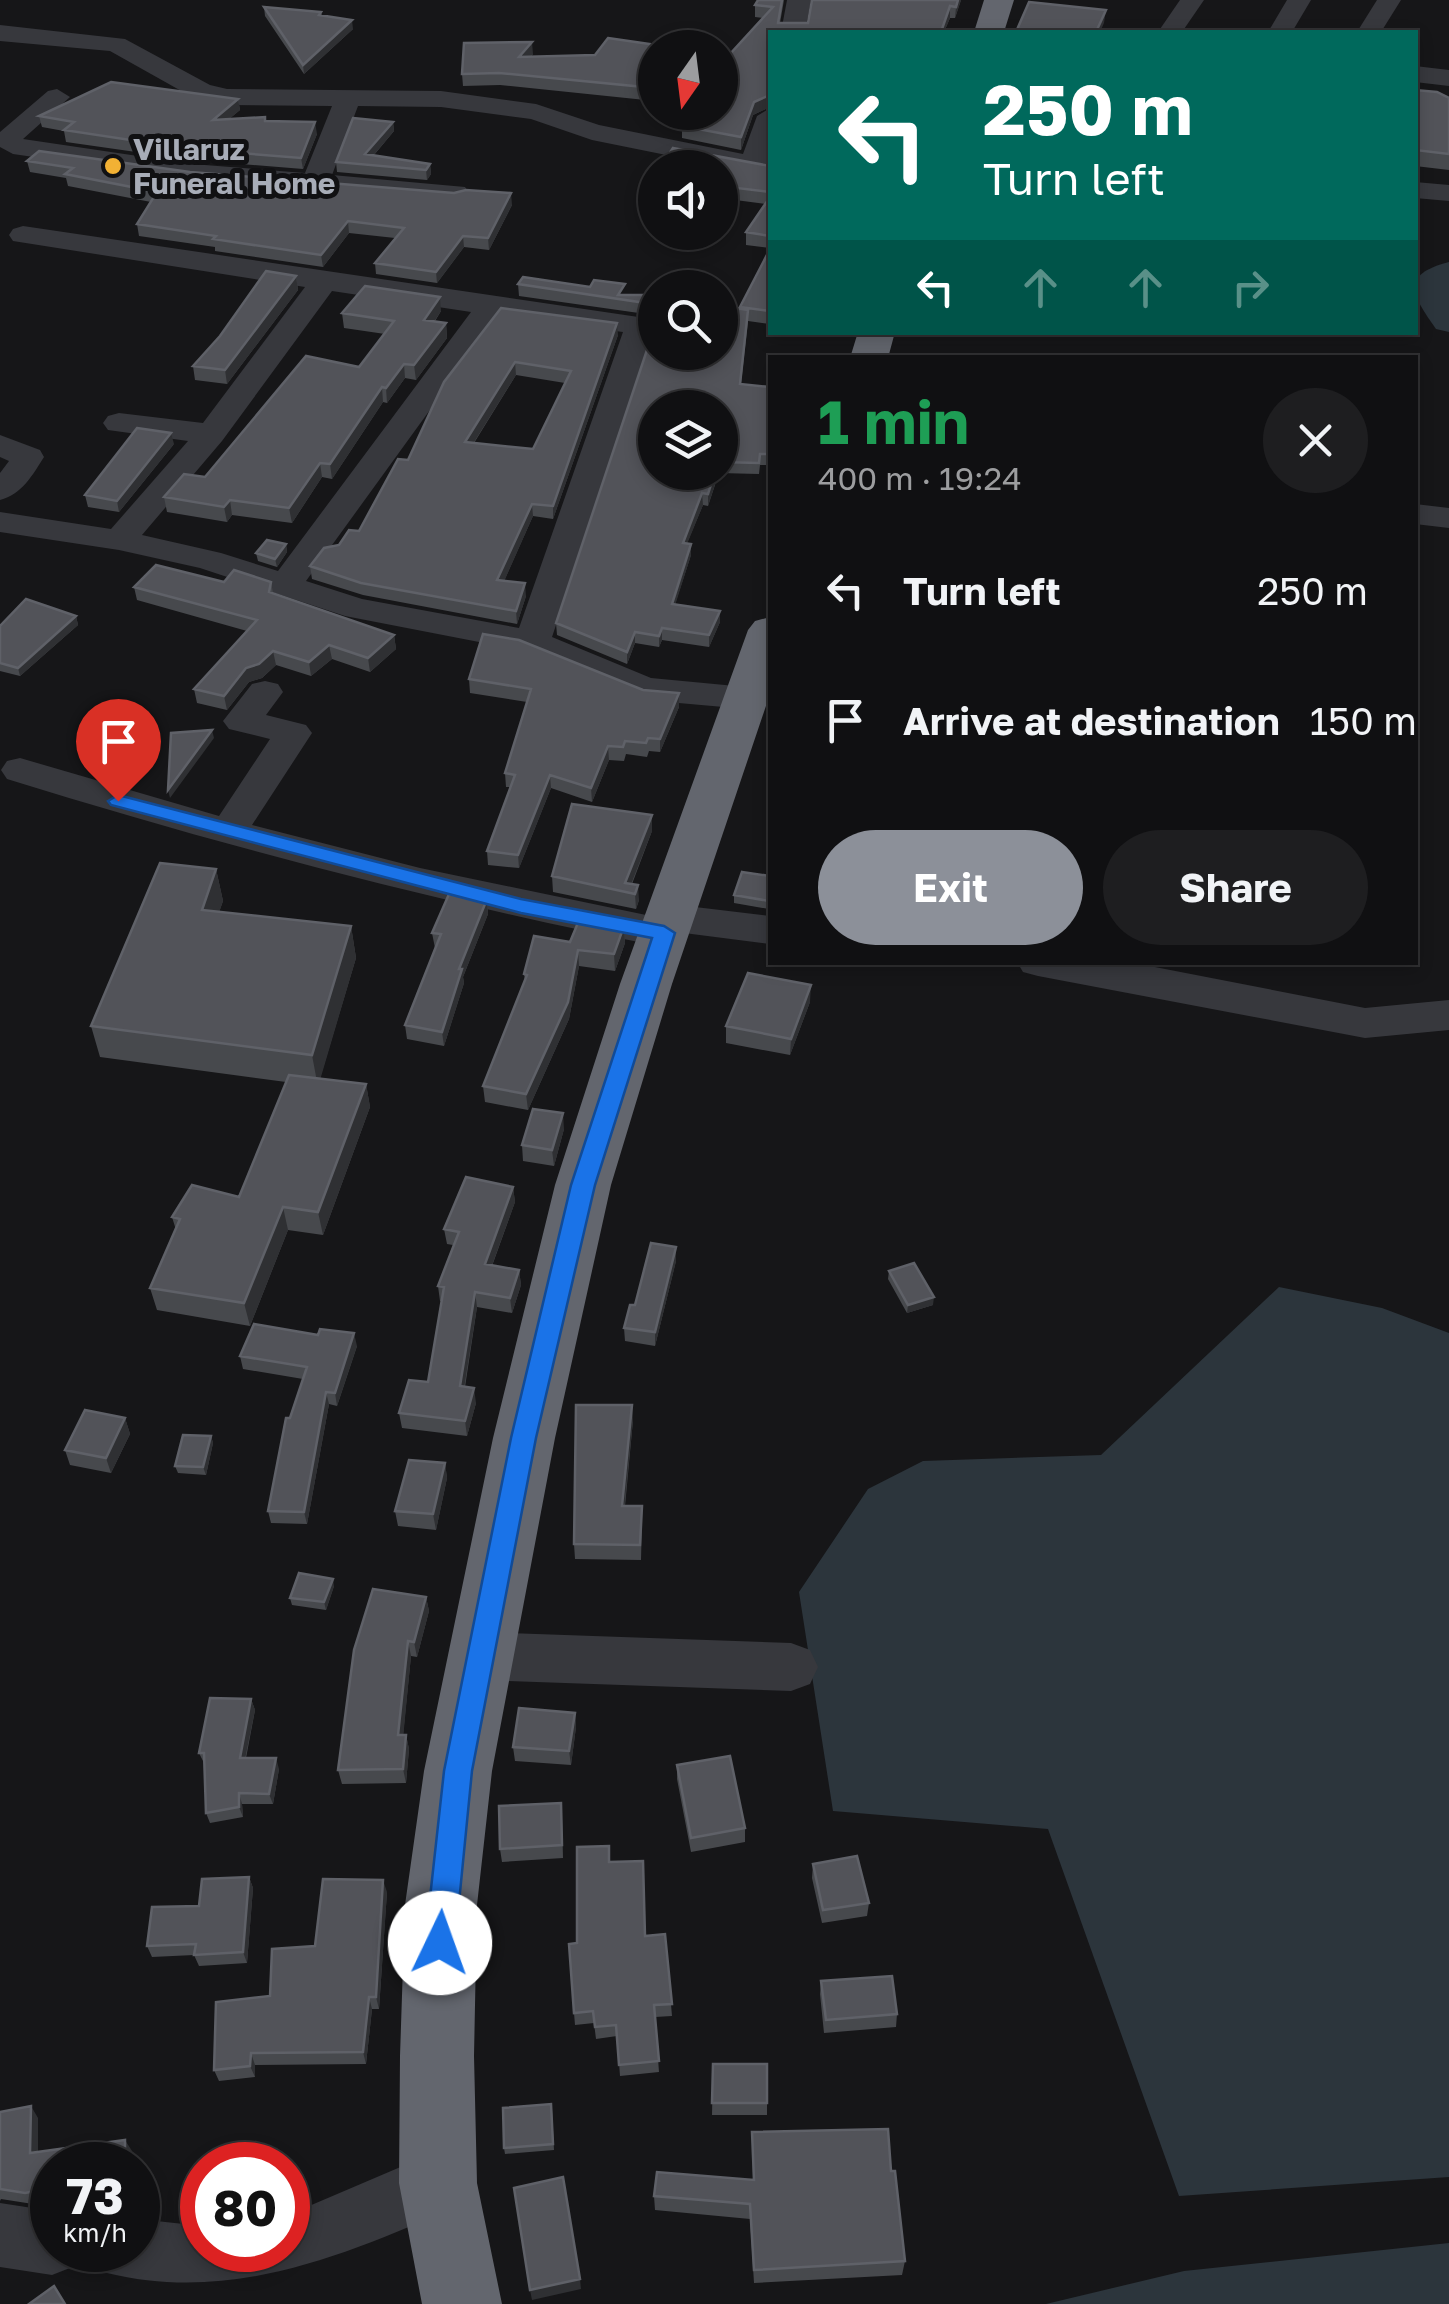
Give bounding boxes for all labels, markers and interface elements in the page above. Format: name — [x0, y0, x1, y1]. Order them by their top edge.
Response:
north arrow — [638, 30, 738, 130]
map controls — [638, 30, 738, 490]
text: 250 m — [983, 66, 1193, 150]
icon: left — [818, 70, 948, 200]
place label: Villaruz Funeral Home — [133, 131, 336, 201]
button: sound — [638, 150, 738, 250]
text: Turn left — [983, 151, 1165, 205]
marker: Villaruz Funeral Home — [102, 155, 124, 177]
icon: left — [908, 260, 963, 315]
icon: ahead — [1013, 260, 1068, 315]
icon: ahead — [1118, 260, 1173, 315]
icon: right — [1223, 260, 1278, 315]
button: search — [638, 270, 738, 370]
text: 1 min — [818, 385, 969, 457]
button: close — [1263, 388, 1368, 493]
button: layers — [638, 390, 738, 490]
text: 400 m · 19:24 — [818, 459, 1022, 497]
icon: left — [818, 563, 873, 618]
text: Turn left — [903, 568, 1061, 613]
text: 250 m — [1257, 568, 1368, 613]
icon: arrive — [818, 693, 873, 748]
text: Arrive at destination — [903, 698, 1280, 743]
text: 150 m — [1310, 698, 1417, 743]
pin — [76, 699, 161, 802]
icon: arrive — [91, 714, 146, 769]
button: Exit — [818, 830, 1083, 945]
button: Share — [1103, 830, 1368, 945]
position arrow — [388, 1891, 492, 1995]
speed limit sign: 80 — [180, 2142, 310, 2272]
text: 73 — [66, 2165, 124, 2225]
text: km/h — [63, 2217, 127, 2248]

